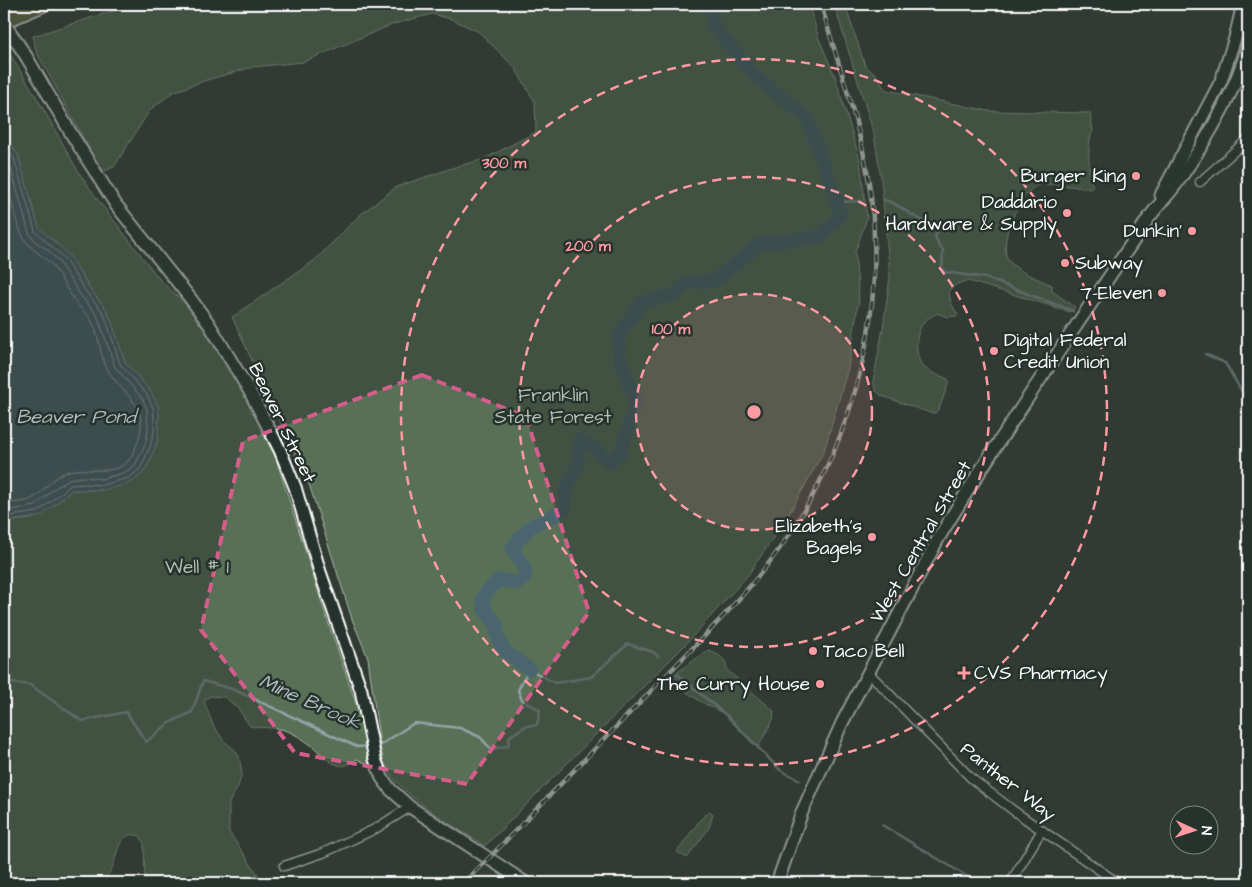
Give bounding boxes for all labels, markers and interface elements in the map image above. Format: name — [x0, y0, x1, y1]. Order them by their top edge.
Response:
text: 300 m — [481, 153, 526, 174]
place label: Burger King — [1021, 163, 1126, 191]
marker: Burger King — [1130, 170, 1142, 182]
place label: Daddario Hardware & Supply — [885, 189, 1058, 239]
marker: Daddario Hardware & Supply — [1061, 207, 1073, 219]
place label: Dunkin' — [1123, 218, 1182, 245]
marker: Dunkin' — [1186, 225, 1198, 237]
text: 200 m — [564, 236, 611, 257]
place label: Subway — [1075, 250, 1144, 278]
marker: Subway — [1059, 257, 1071, 269]
place label: 7-Eleven — [1080, 280, 1152, 307]
marker: 7-Eleven — [1156, 287, 1168, 299]
text: 100 m — [652, 319, 691, 340]
place label: Digital Federal Credit Union — [1004, 327, 1126, 376]
marker: Digital Federal Credit Union — [988, 345, 1000, 357]
street label: Beaver Street — [241, 359, 323, 488]
park label: Franklin State Forest — [495, 382, 612, 431]
water label: Beaver Pond — [16, 403, 140, 431]
centre of rings — [745, 403, 763, 421]
street label: West Central Street — [863, 456, 979, 628]
place label: Elizabeth's Bagels — [775, 513, 862, 563]
marker: Elizabeth's Bagels — [866, 531, 878, 543]
park label: Well # 1 — [165, 554, 230, 581]
place label: Taco Bell — [823, 638, 905, 665]
marker: Taco Bell — [807, 645, 819, 657]
place label: CVS Pharmacy — [974, 660, 1108, 688]
water label: Mine Brook — [255, 667, 366, 737]
marker: CVS Pharmacy — [958, 667, 970, 679]
place label: The Curry House — [657, 671, 810, 699]
marker: The Curry House — [814, 678, 826, 690]
street label: Panther Way — [954, 736, 1062, 829]
north arrow — [1170, 804, 1220, 854]
text: N — [1196, 826, 1216, 836]

